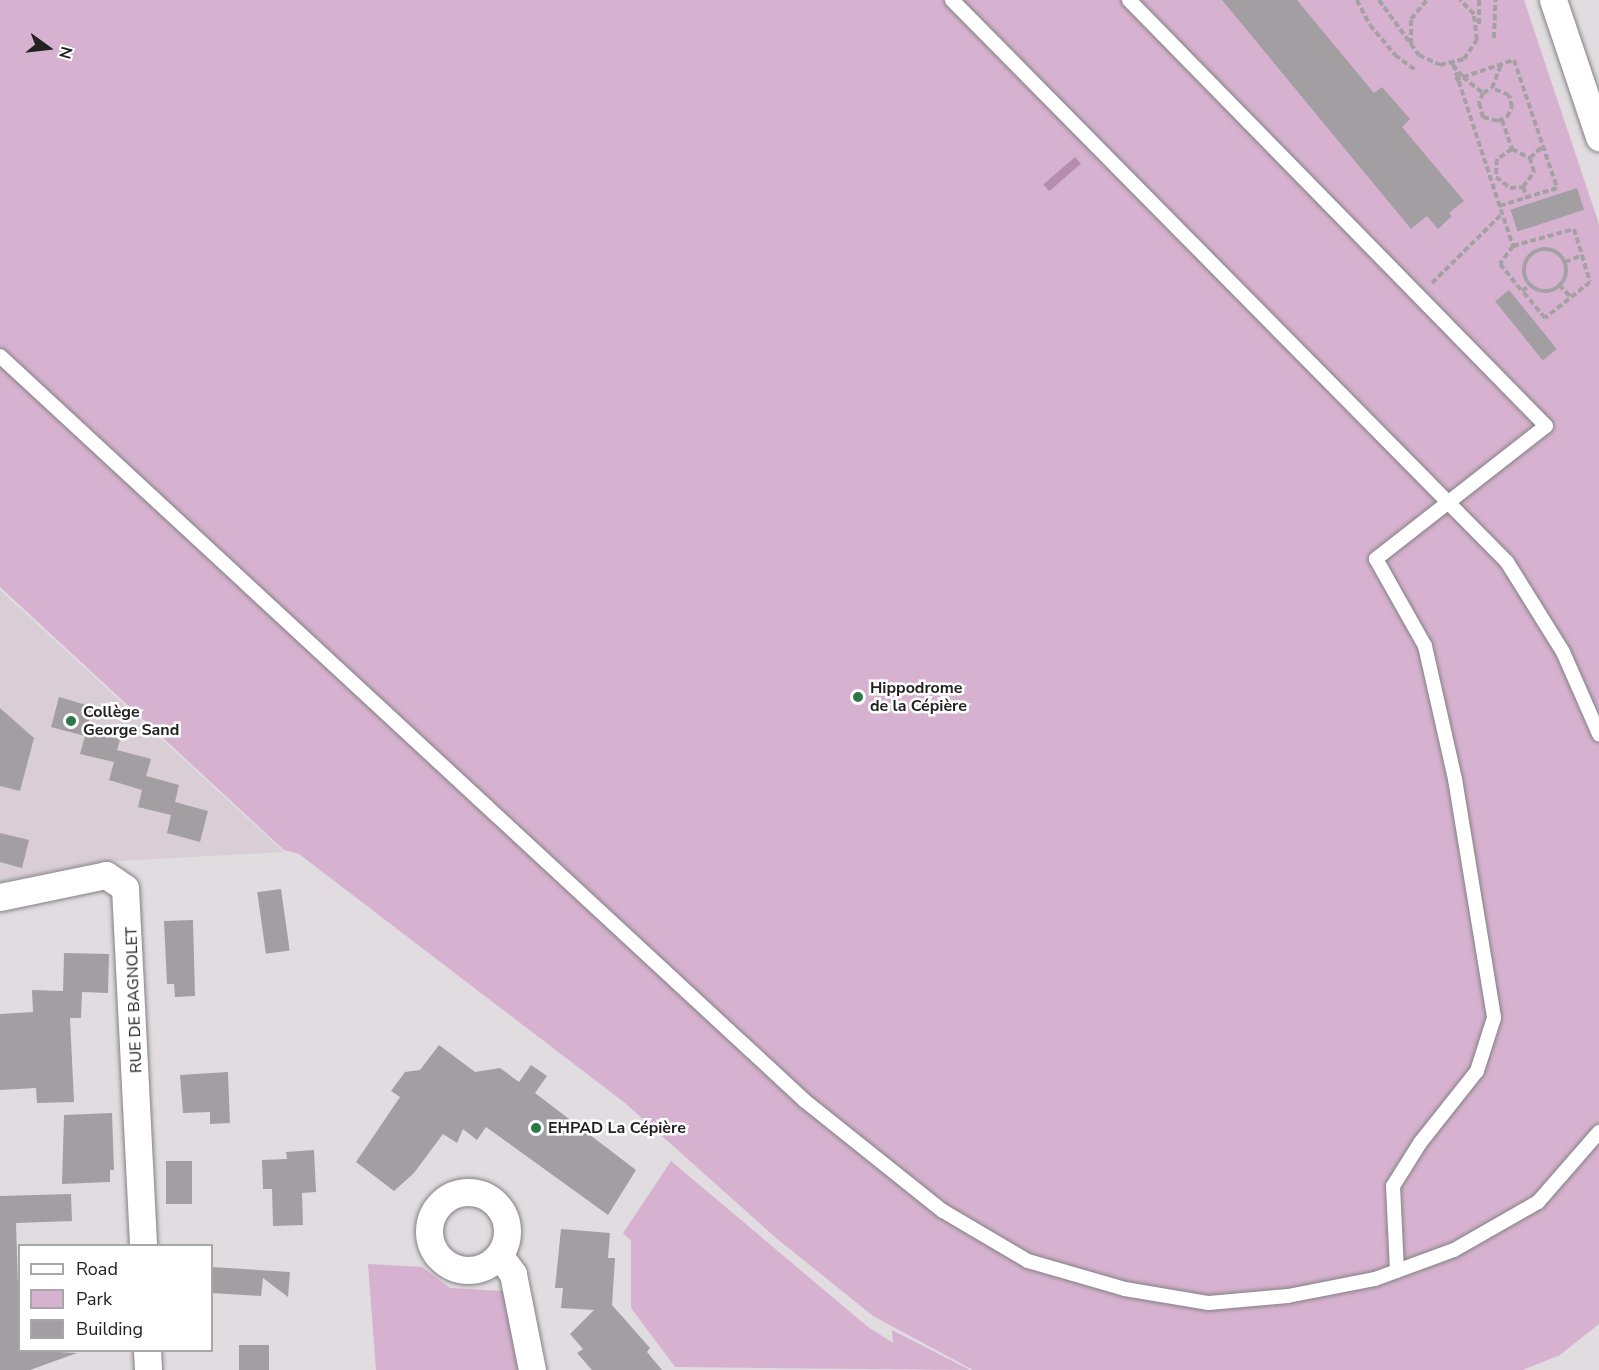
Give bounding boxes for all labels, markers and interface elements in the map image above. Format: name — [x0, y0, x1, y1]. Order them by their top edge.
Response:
north arrow — [18, 18, 78, 78]
text: N — [53, 44, 78, 61]
place label: Hippodrome de la Cépière — [870, 678, 967, 716]
marker: Hippodrome de la Cépière — [851, 690, 865, 704]
place label: Collège George Sand — [83, 702, 179, 740]
marker: Collège George Sand — [64, 714, 78, 728]
street label: RUE DE BAGNOLET — [122, 926, 146, 1074]
place label: EHPAD La Cépière — [548, 1118, 686, 1138]
marker: EHPAD La Cépière — [529, 1121, 543, 1135]
legend — [18, 1244, 213, 1352]
text: Road — [76, 1257, 118, 1281]
text: Park — [76, 1287, 112, 1311]
text: Building — [76, 1317, 143, 1341]

